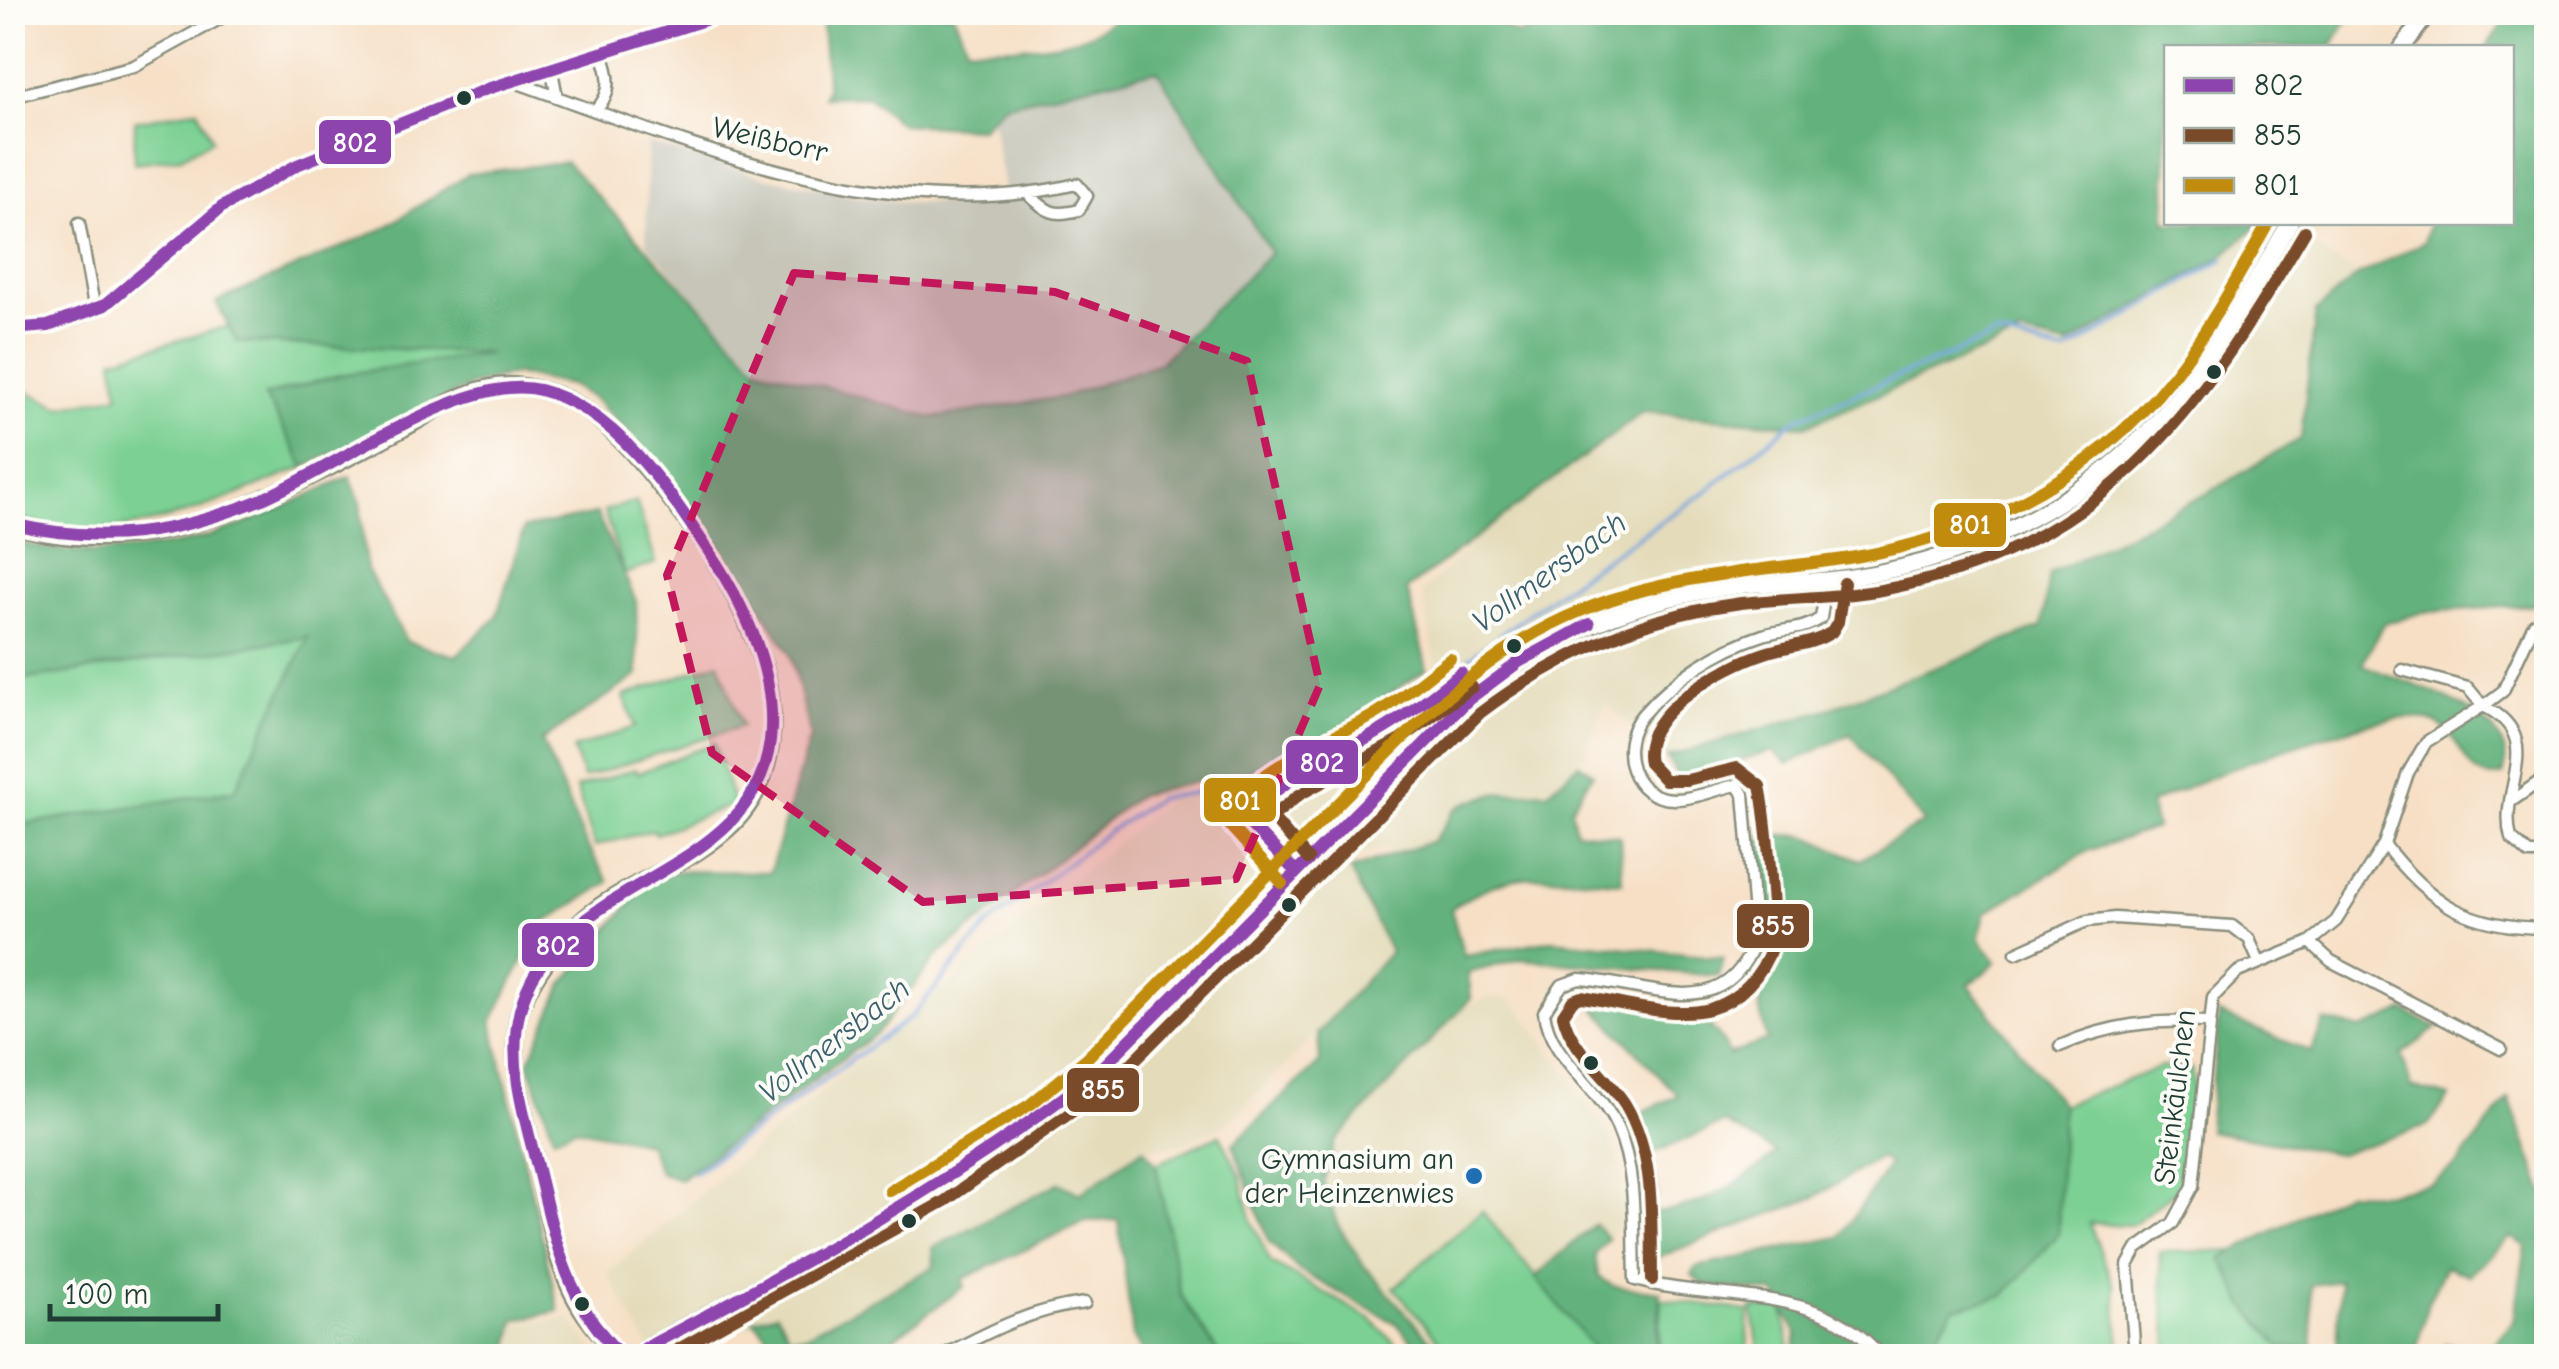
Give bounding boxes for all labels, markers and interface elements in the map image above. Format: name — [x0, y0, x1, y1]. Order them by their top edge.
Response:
legend — [2164, 45, 2514, 225]
text: 802 — [2254, 68, 2303, 103]
unlabelled marker — [454, 88, 474, 108]
street label: Weißborr — [709, 110, 831, 170]
line badge: 802 — [317, 118, 393, 166]
text: 855 — [2254, 118, 2302, 153]
text: 802 — [333, 127, 377, 159]
text: 801 — [2254, 168, 2300, 203]
unlabelled marker — [2204, 362, 2224, 382]
line badge: 801 — [1932, 501, 2008, 549]
water label: Vollmersbach — [1465, 504, 1633, 640]
text: 801 — [1949, 509, 1991, 541]
unlabelled marker — [1504, 636, 1524, 656]
line badge: 802 — [1284, 738, 1360, 786]
text: 802 — [1300, 747, 1344, 779]
line badge: 801 — [1202, 776, 1278, 824]
text: 801 — [1219, 785, 1261, 817]
unlabelled marker — [1279, 895, 1299, 915]
line badge: 855 — [1735, 902, 1811, 950]
text: 855 — [1751, 910, 1795, 942]
line badge: 802 — [520, 921, 596, 969]
text: 802 — [536, 930, 580, 962]
water label: Vollmersbach — [751, 970, 917, 1110]
street label: Steinkäulchen — [2147, 1007, 2203, 1187]
unlabelled marker — [1581, 1053, 1601, 1073]
line badge: 855 — [1065, 1066, 1141, 1114]
text: 855 — [1081, 1074, 1125, 1106]
place label: Gymnasium an der Heinzenwies — [1245, 1142, 1454, 1211]
marker: Gymnasium an der Heinzenwies — [1463, 1165, 1485, 1187]
unlabelled marker — [899, 1211, 919, 1231]
scale bar — [50, 1259, 218, 1321]
text: 100 m — [65, 1277, 148, 1312]
unlabelled marker — [572, 1294, 592, 1314]

